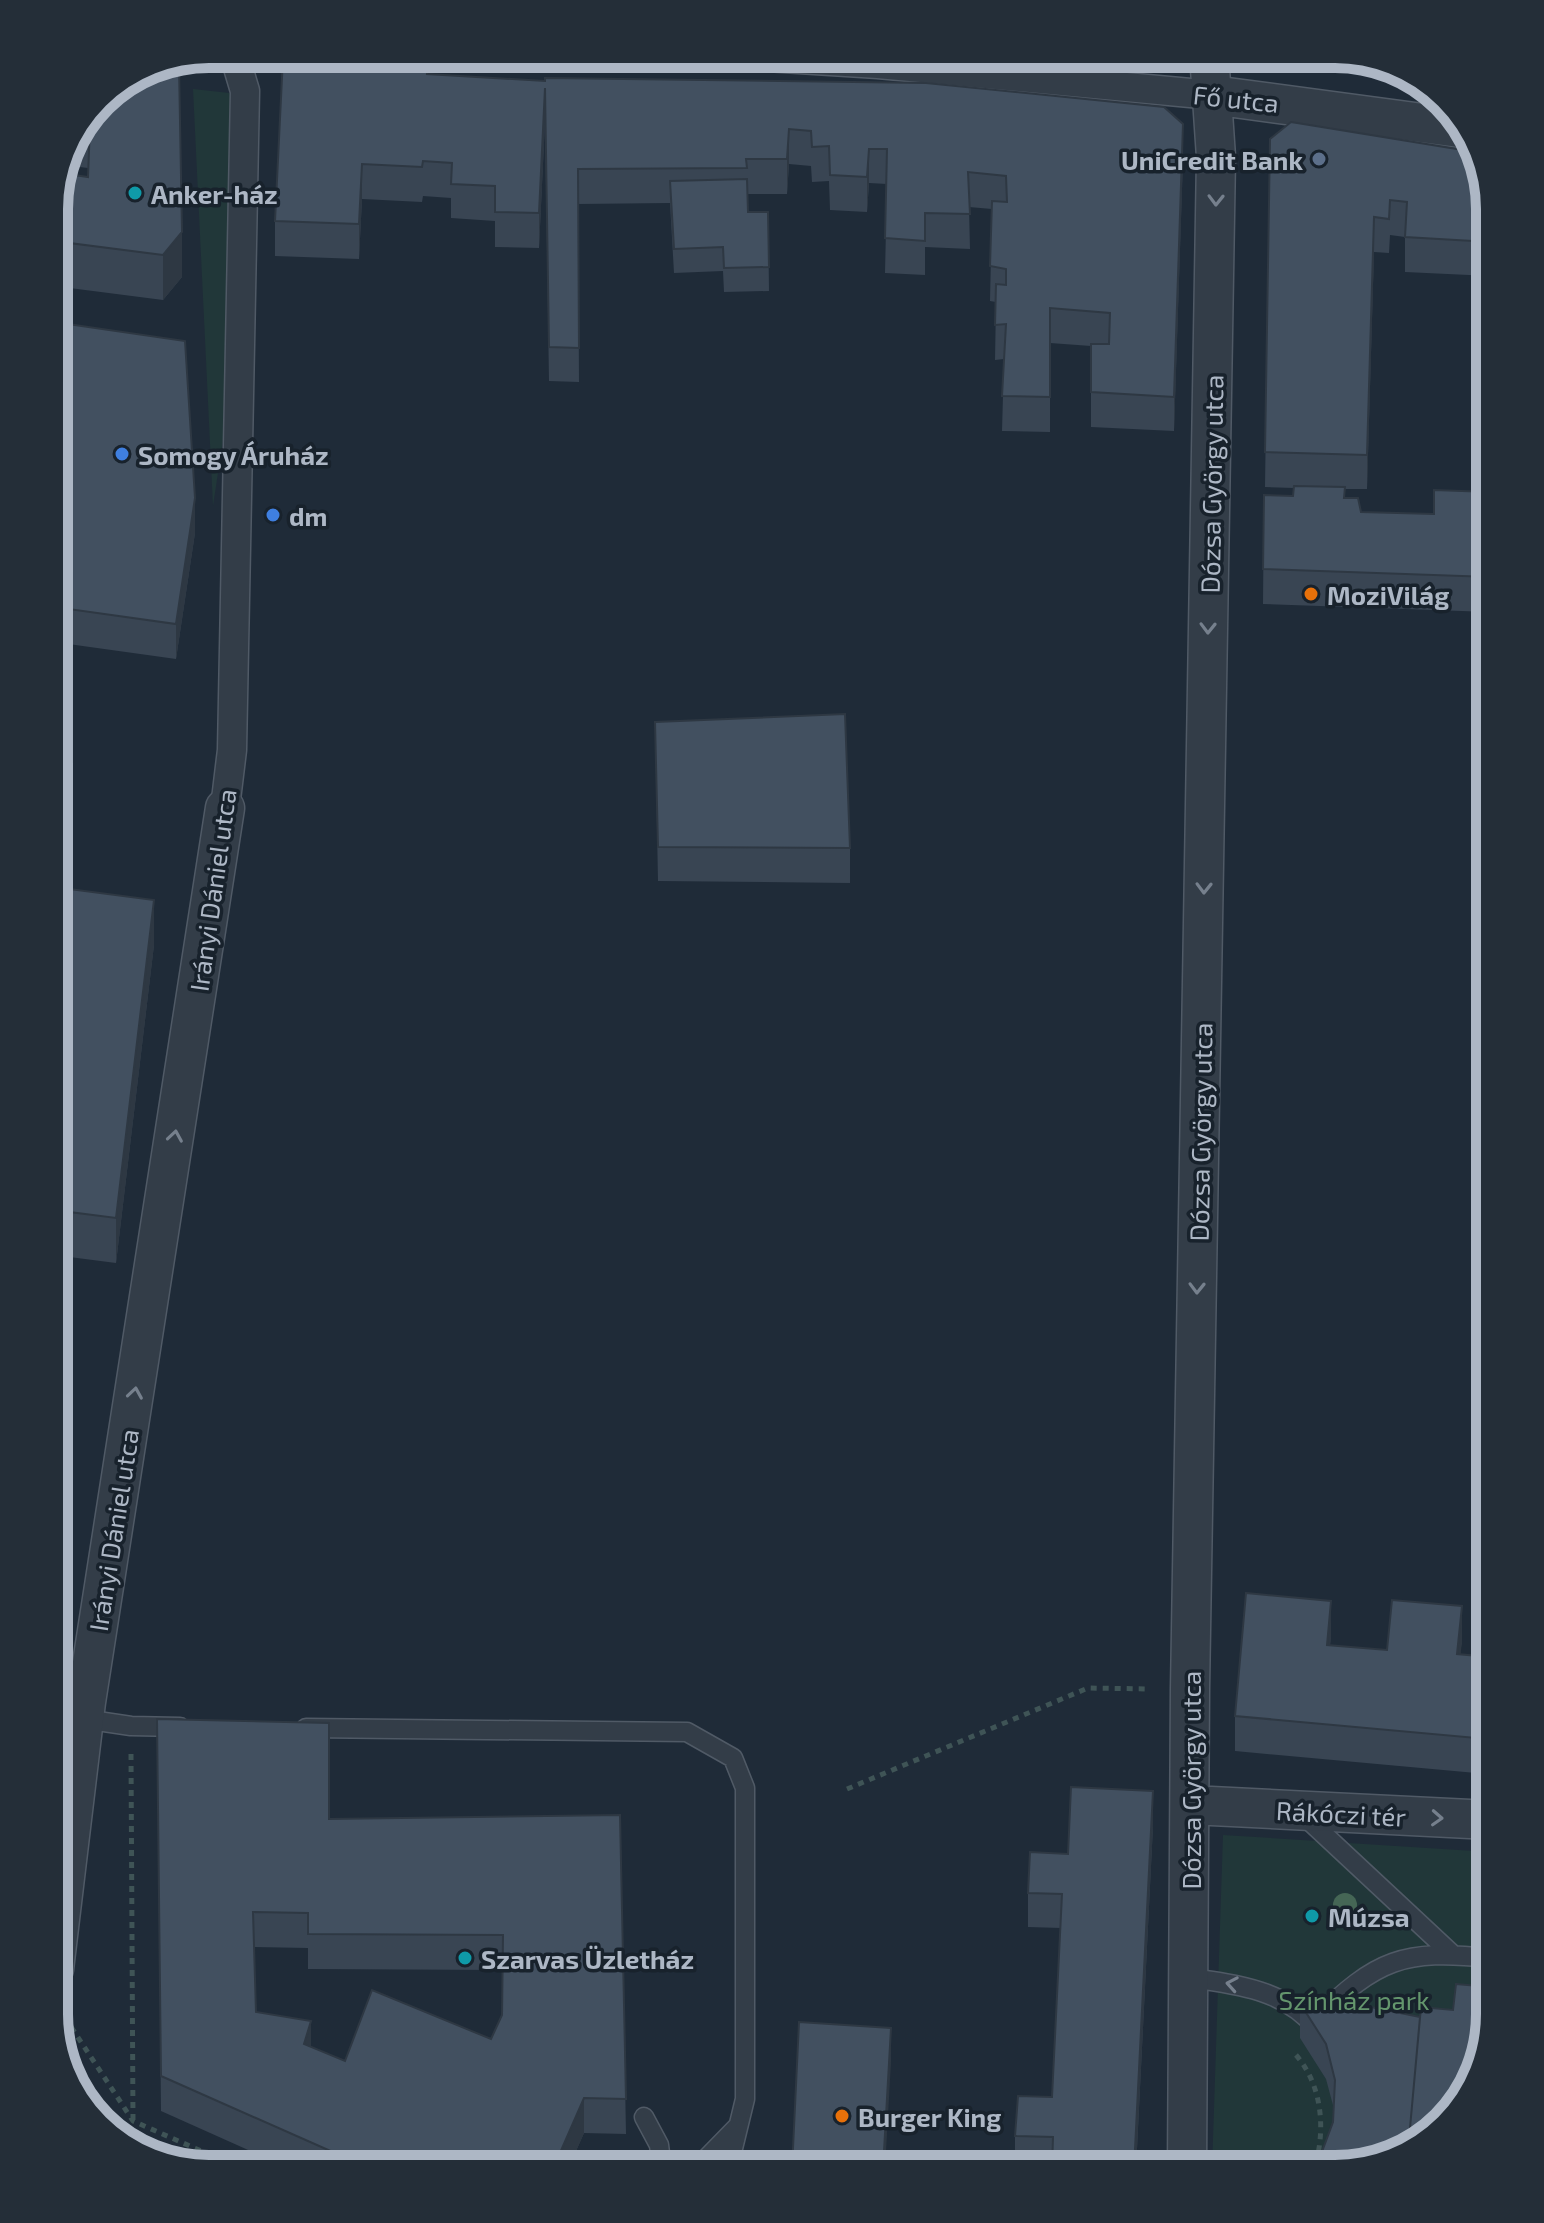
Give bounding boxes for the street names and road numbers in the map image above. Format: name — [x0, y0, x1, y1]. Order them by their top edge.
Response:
street label: Fő utca — [1192, 78, 1280, 118]
street label: Dózsa György utca — [1194, 374, 1228, 594]
street label: Irányi Dániel utca — [182, 787, 242, 993]
street label: Dózsa György utca — [1183, 1022, 1217, 1242]
street label: Irányi Dániel utca — [82, 1427, 144, 1633]
street label: Dózsa György utca — [1175, 1671, 1206, 1889]
street label: Rákóczi tér — [1275, 1794, 1407, 1832]

